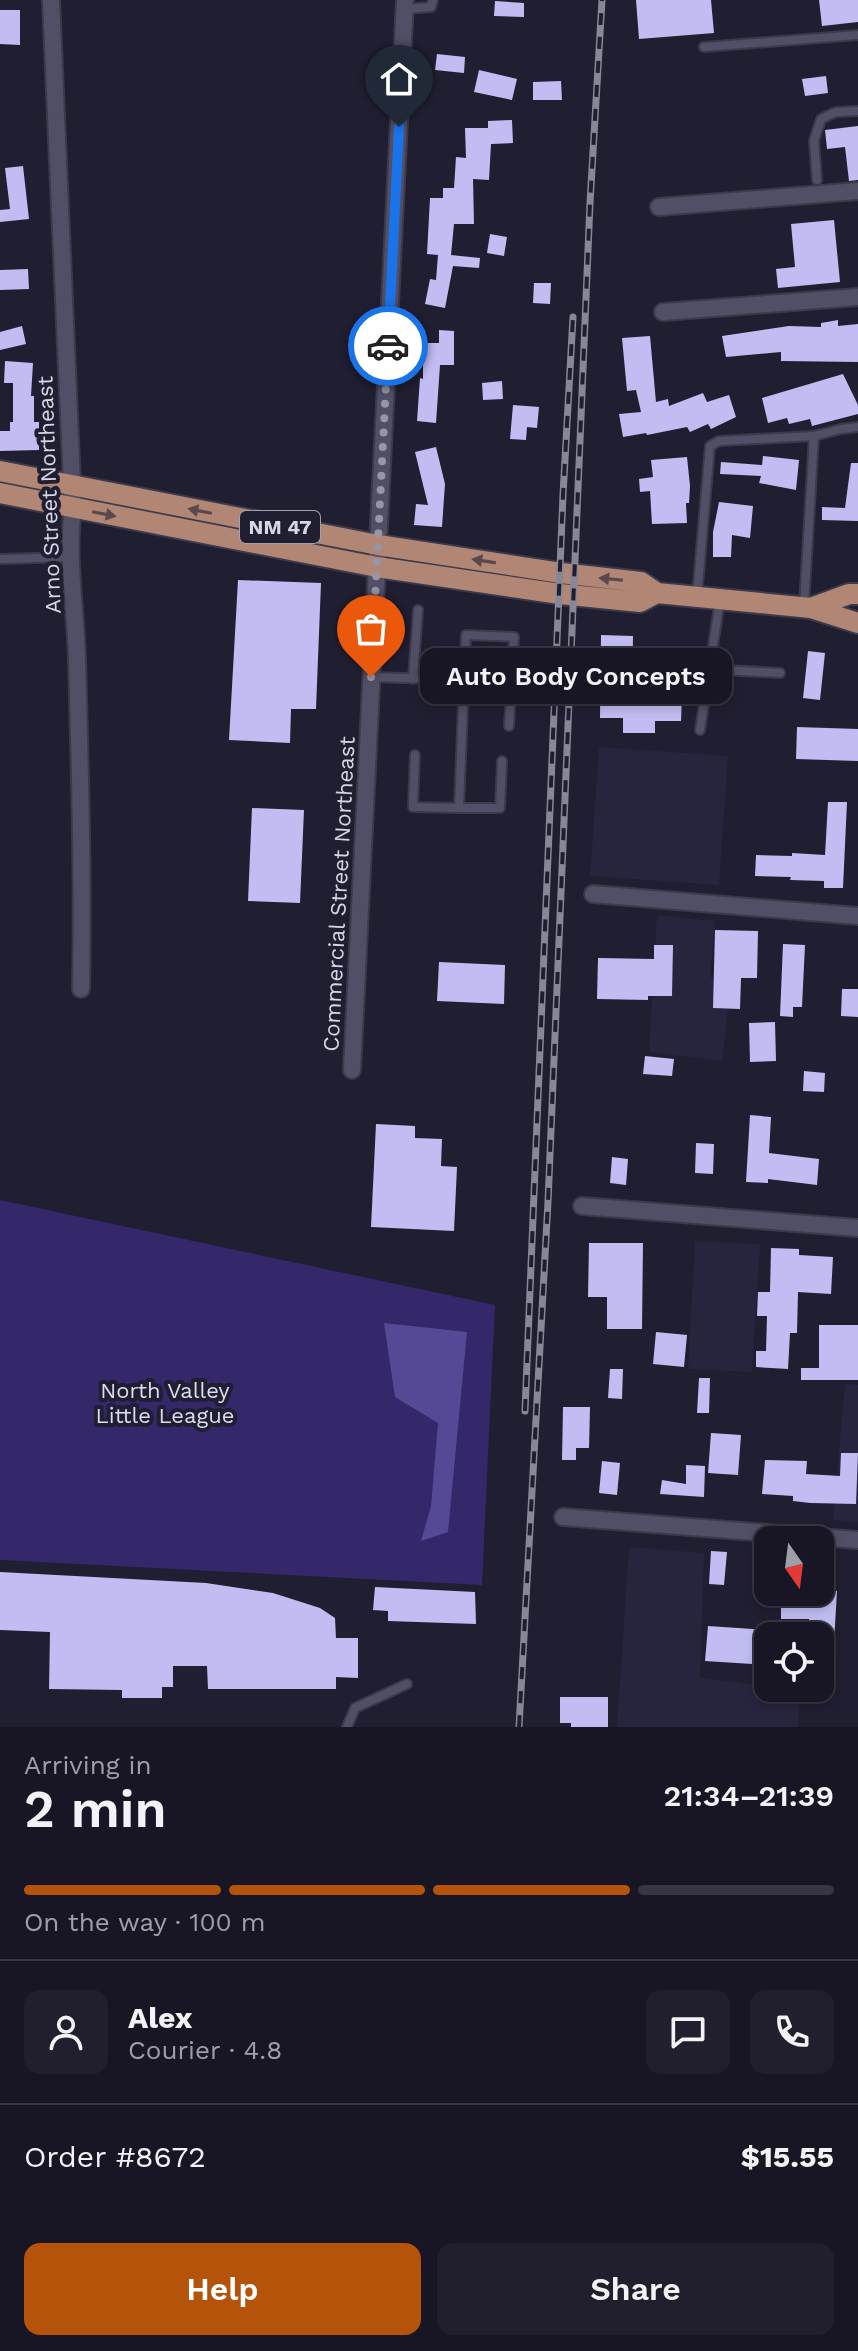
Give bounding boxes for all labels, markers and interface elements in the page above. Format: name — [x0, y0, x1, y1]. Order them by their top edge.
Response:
pin — [365, 45, 433, 127]
icon: home — [377, 57, 421, 101]
courier — [348, 306, 428, 386]
icon: car — [366, 324, 410, 368]
street label: Arno Street Northeast — [32, 376, 66, 614]
one-way arrow — [187, 505, 212, 517]
one-way arrow — [92, 509, 117, 521]
road number: NM 47 — [240, 511, 320, 543]
one-way arrow — [471, 554, 496, 567]
one-way arrow — [598, 572, 623, 585]
pin — [337, 595, 405, 677]
icon: bag — [349, 607, 393, 651]
callout: Auto Body Concepts — [419, 649, 731, 705]
text: Auto Body Concepts — [446, 661, 706, 691]
street label: Commercial Street Northeast — [318, 736, 360, 1052]
park label: North Valley Little League — [96, 1378, 234, 1428]
north arrow — [754, 1526, 834, 1606]
map controls — [754, 1526, 834, 1702]
button: locate — [754, 1622, 834, 1702]
text: Arriving in — [24, 1750, 152, 1780]
text: 21:34–21:39 — [664, 1778, 834, 1813]
text: 2 min — [24, 1779, 167, 1840]
text: On the way · 100 m — [24, 1907, 265, 1937]
button: person — [24, 1990, 108, 2074]
button: chat — [646, 1990, 730, 2074]
button: phone — [750, 1990, 834, 2074]
text: Alex — [128, 2000, 192, 2035]
text: Courier · 4.8 — [128, 2035, 282, 2065]
text: Order #8672 — [24, 2139, 206, 2174]
text: $15.55 — [741, 2139, 834, 2174]
button: Help — [24, 2243, 421, 2335]
button: Share — [437, 2243, 834, 2335]

